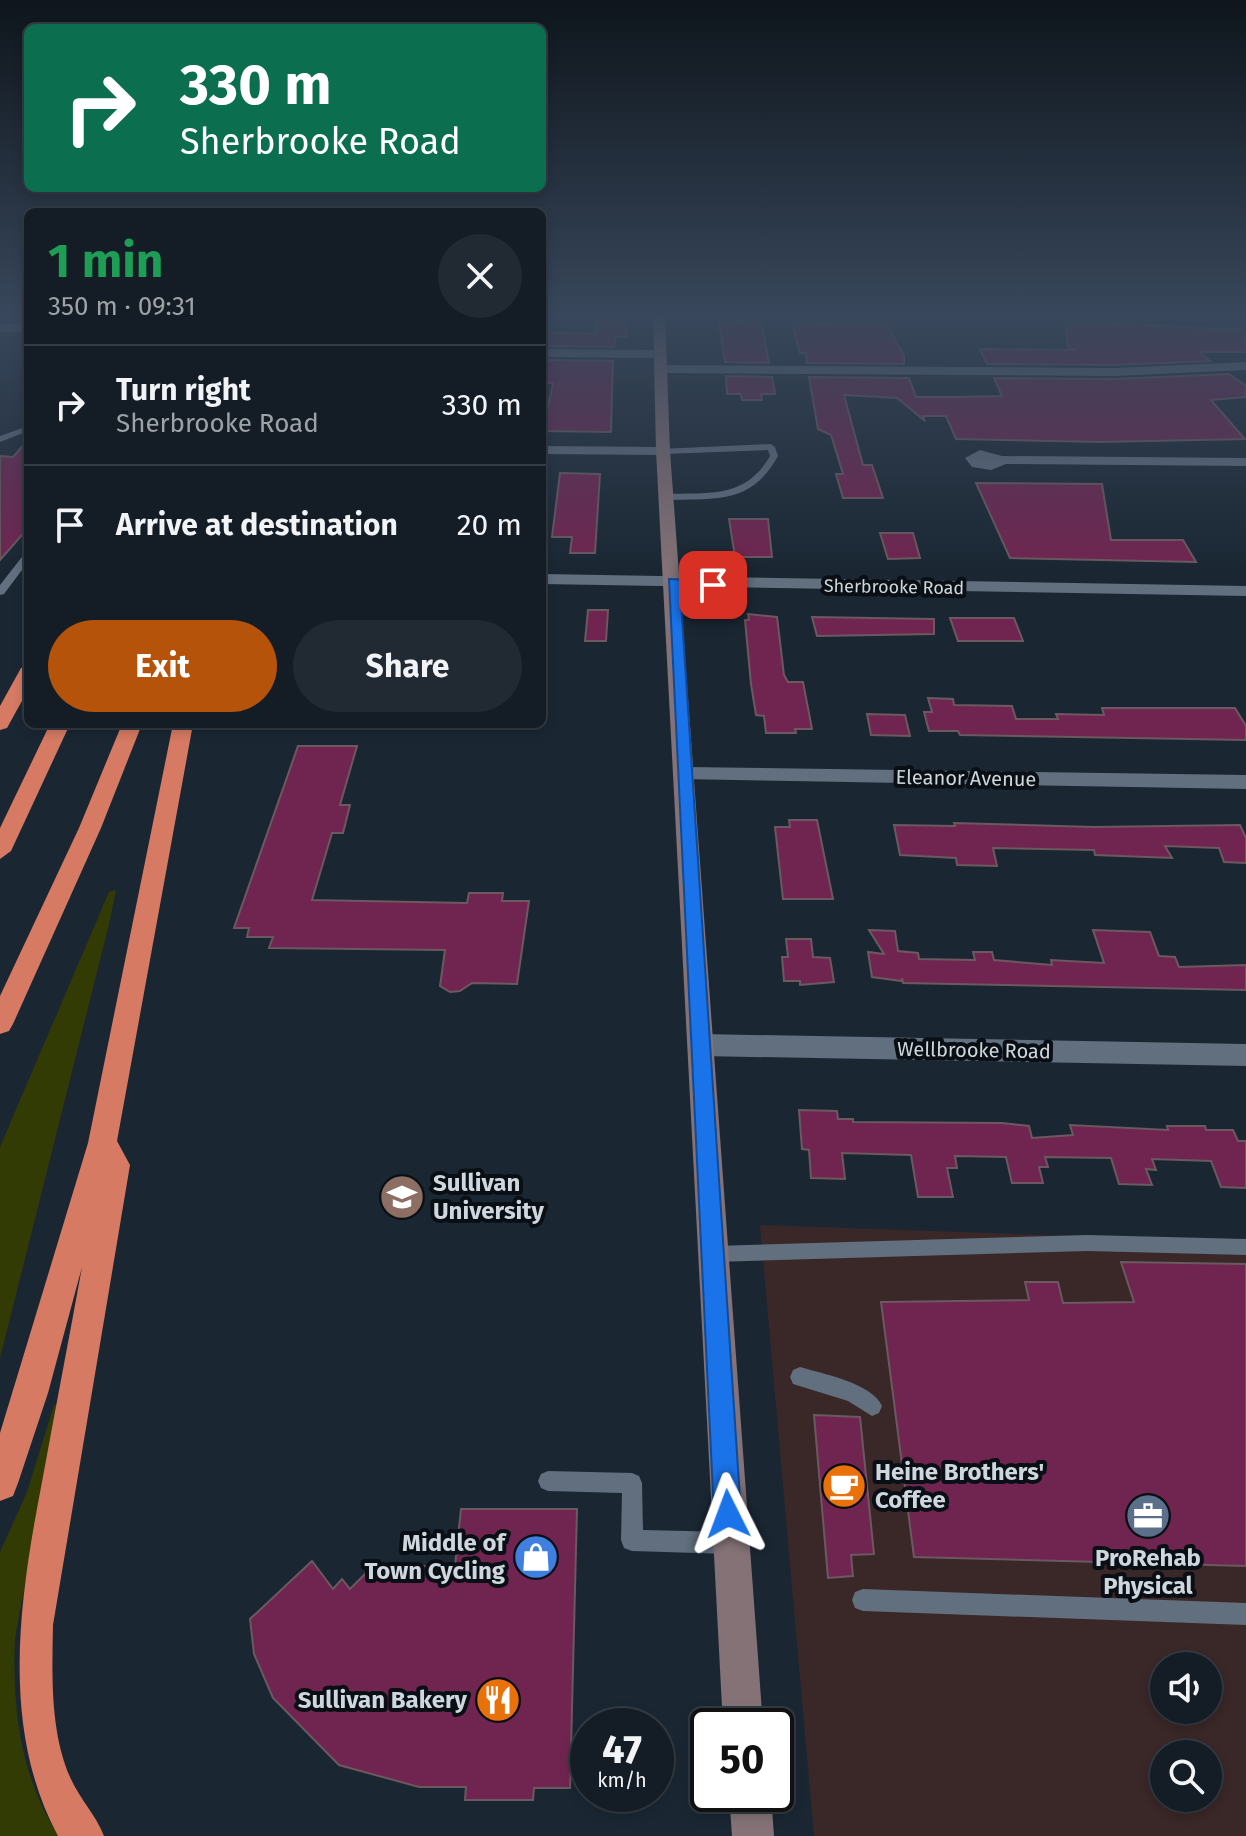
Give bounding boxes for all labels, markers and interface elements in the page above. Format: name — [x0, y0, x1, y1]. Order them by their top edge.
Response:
text: 330 m — [180, 52, 332, 119]
icon: right — [48, 56, 152, 160]
text: Sherbrooke Road — [180, 120, 461, 164]
text: 1 min — [48, 232, 163, 290]
button: close — [438, 234, 522, 318]
text: 350 m · 09:31 — [48, 291, 196, 322]
text: Turn right — [116, 372, 251, 408]
icon: right — [48, 383, 92, 427]
text: 330 m — [442, 387, 522, 423]
text: Sherbrooke Road — [116, 408, 319, 439]
icon: arrive — [48, 503, 92, 547]
text: Arrive at destination — [116, 507, 398, 543]
text: 20 m — [457, 507, 522, 543]
pin — [679, 551, 747, 619]
icon: arrive — [691, 563, 735, 607]
street label: Sherbrooke Road — [824, 575, 964, 599]
button: Exit — [48, 620, 277, 712]
button: Share — [293, 620, 522, 712]
street label: Eleanor Avenue — [895, 765, 1037, 791]
street label: Wellbrooke Road — [897, 1037, 1051, 1063]
place label: Sullivan University — [433, 1169, 544, 1225]
school or university icon: Sullivan University — [378, 1173, 426, 1221]
place label: Heine Brothers' Coffee — [875, 1458, 1044, 1514]
cafe icon: Heine Brothers' Coffee — [820, 1462, 868, 1510]
position arrow — [686, 1472, 770, 1556]
office icon: ProRehab Physical — [1124, 1492, 1172, 1540]
place label: Middle of Town Cycling — [365, 1529, 507, 1585]
shop icon: Middle of Town Cycling — [512, 1533, 560, 1581]
place label: ProRehab Physical — [1095, 1544, 1201, 1600]
map controls — [1150, 1652, 1222, 1812]
button: sound — [1150, 1652, 1222, 1724]
restaurant icon: Sullivan Bakery — [474, 1676, 522, 1724]
place label: Sullivan Bakery — [298, 1686, 468, 1714]
speed limit sign: 50 — [690, 1708, 794, 1812]
text: 47 — [602, 1726, 642, 1774]
button: search — [1150, 1740, 1222, 1812]
text: km/h — [597, 1768, 647, 1792]

